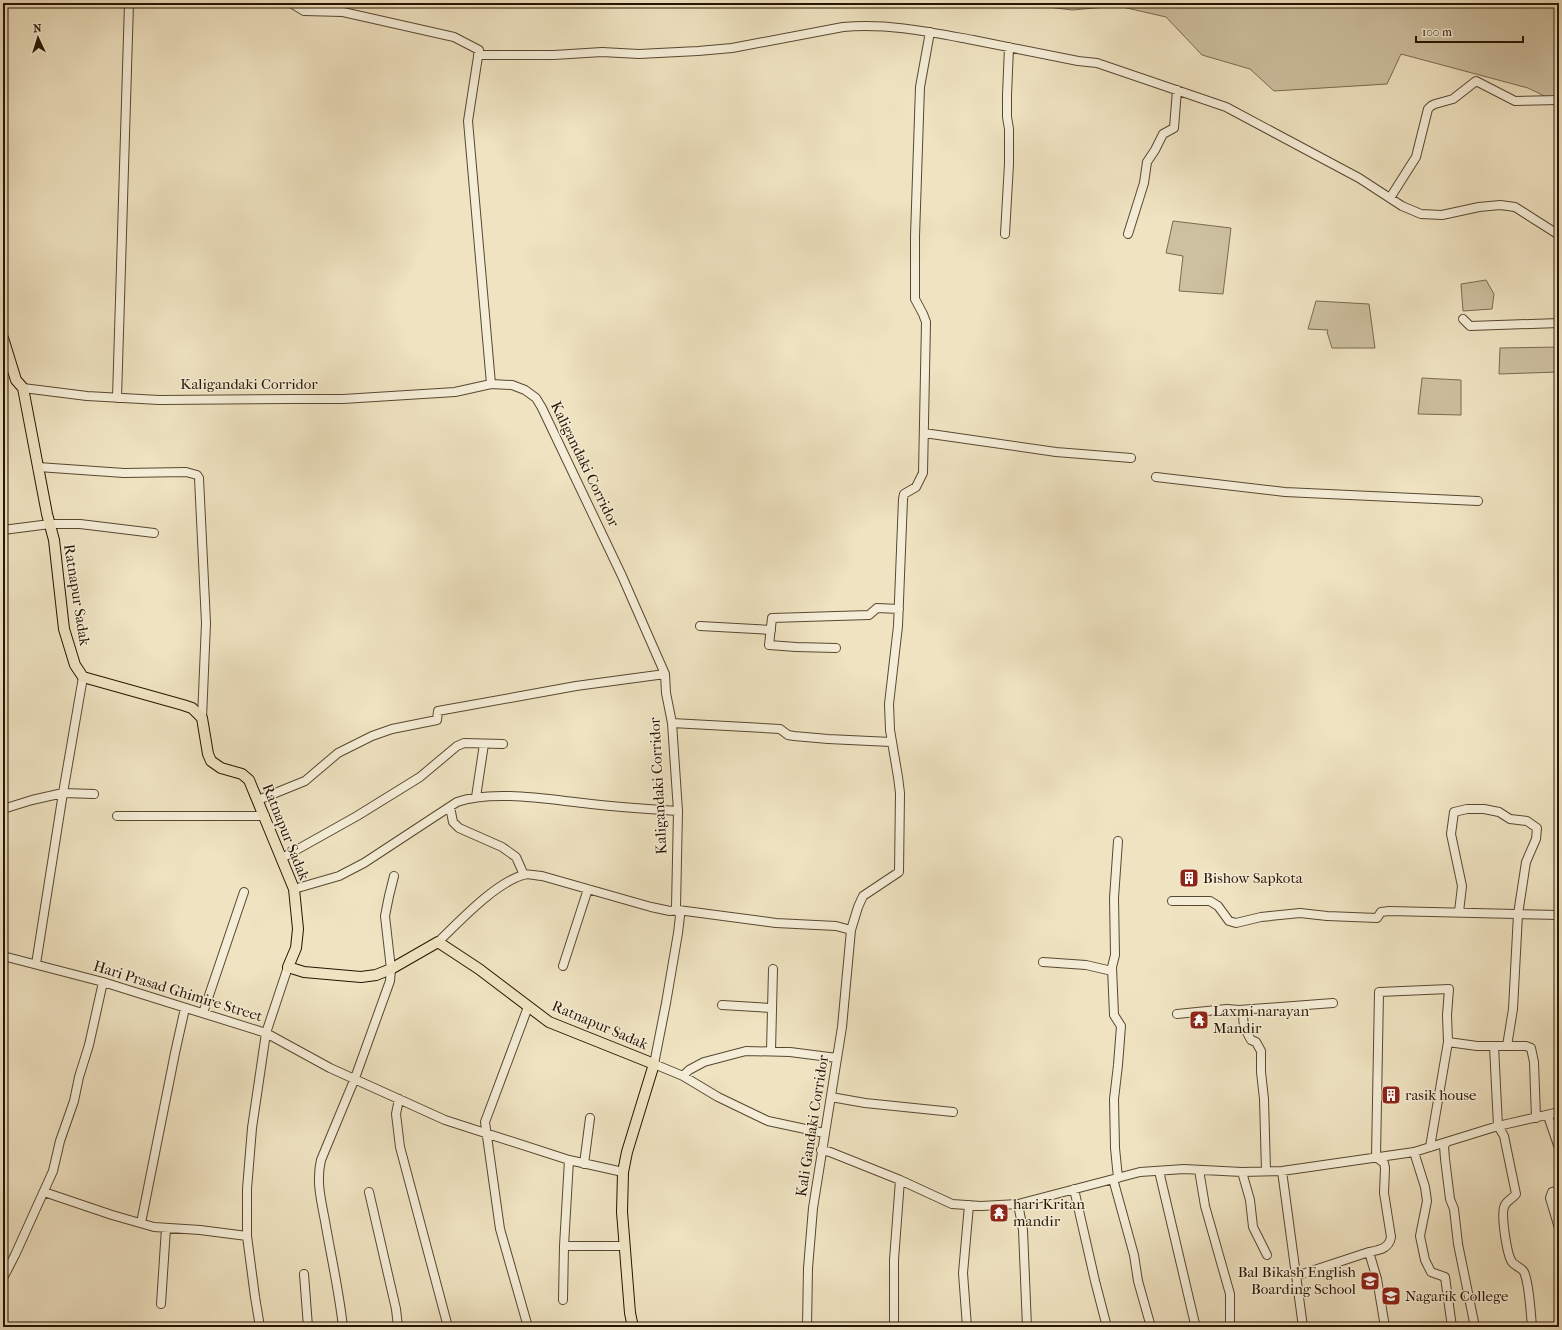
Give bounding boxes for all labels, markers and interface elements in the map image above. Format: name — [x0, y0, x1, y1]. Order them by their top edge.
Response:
north arrow — [18, 18, 58, 58]
scale bar — [1416, 18, 1523, 44]
text: N — [33, 22, 43, 35]
text: 100 m — [1422, 25, 1452, 39]
street label: Kaligandaki Corridor — [180, 375, 318, 393]
street label: Kaligandaki Corridor — [547, 398, 623, 530]
street label: Ratnapur Sadak — [60, 543, 94, 647]
street label: Kaligandaki Corridor — [645, 716, 671, 855]
street label: Ratnapur Sadak — [258, 781, 314, 883]
building icon: Bishow Sapkota — [1178, 867, 1200, 889]
place label: Bishow Sapkota — [1203, 869, 1304, 887]
street label: Hari Prasad Ghimire Street — [91, 957, 265, 1026]
street label: Ratnapur Sadak — [549, 997, 651, 1053]
place label: Laxmi narayan Mandir — [1213, 1002, 1309, 1037]
temple icon: Laxmi narayan Mandir — [1188, 1009, 1210, 1031]
street label: Kali Gandaki Corridor — [792, 1053, 832, 1198]
building icon: rasik house — [1380, 1084, 1402, 1106]
place label: rasik house — [1405, 1086, 1477, 1104]
place label: hari Kritan mandir — [1013, 1195, 1085, 1230]
temple icon: hari Kritan mandir — [988, 1202, 1010, 1224]
place label: Bal Bikash English Boarding School — [1238, 1263, 1357, 1298]
school or university icon: Bal Bikash English Boarding School — [1359, 1270, 1381, 1292]
school or university icon: Nagarik College — [1380, 1285, 1402, 1307]
place label: Nagarik College — [1405, 1287, 1509, 1305]

